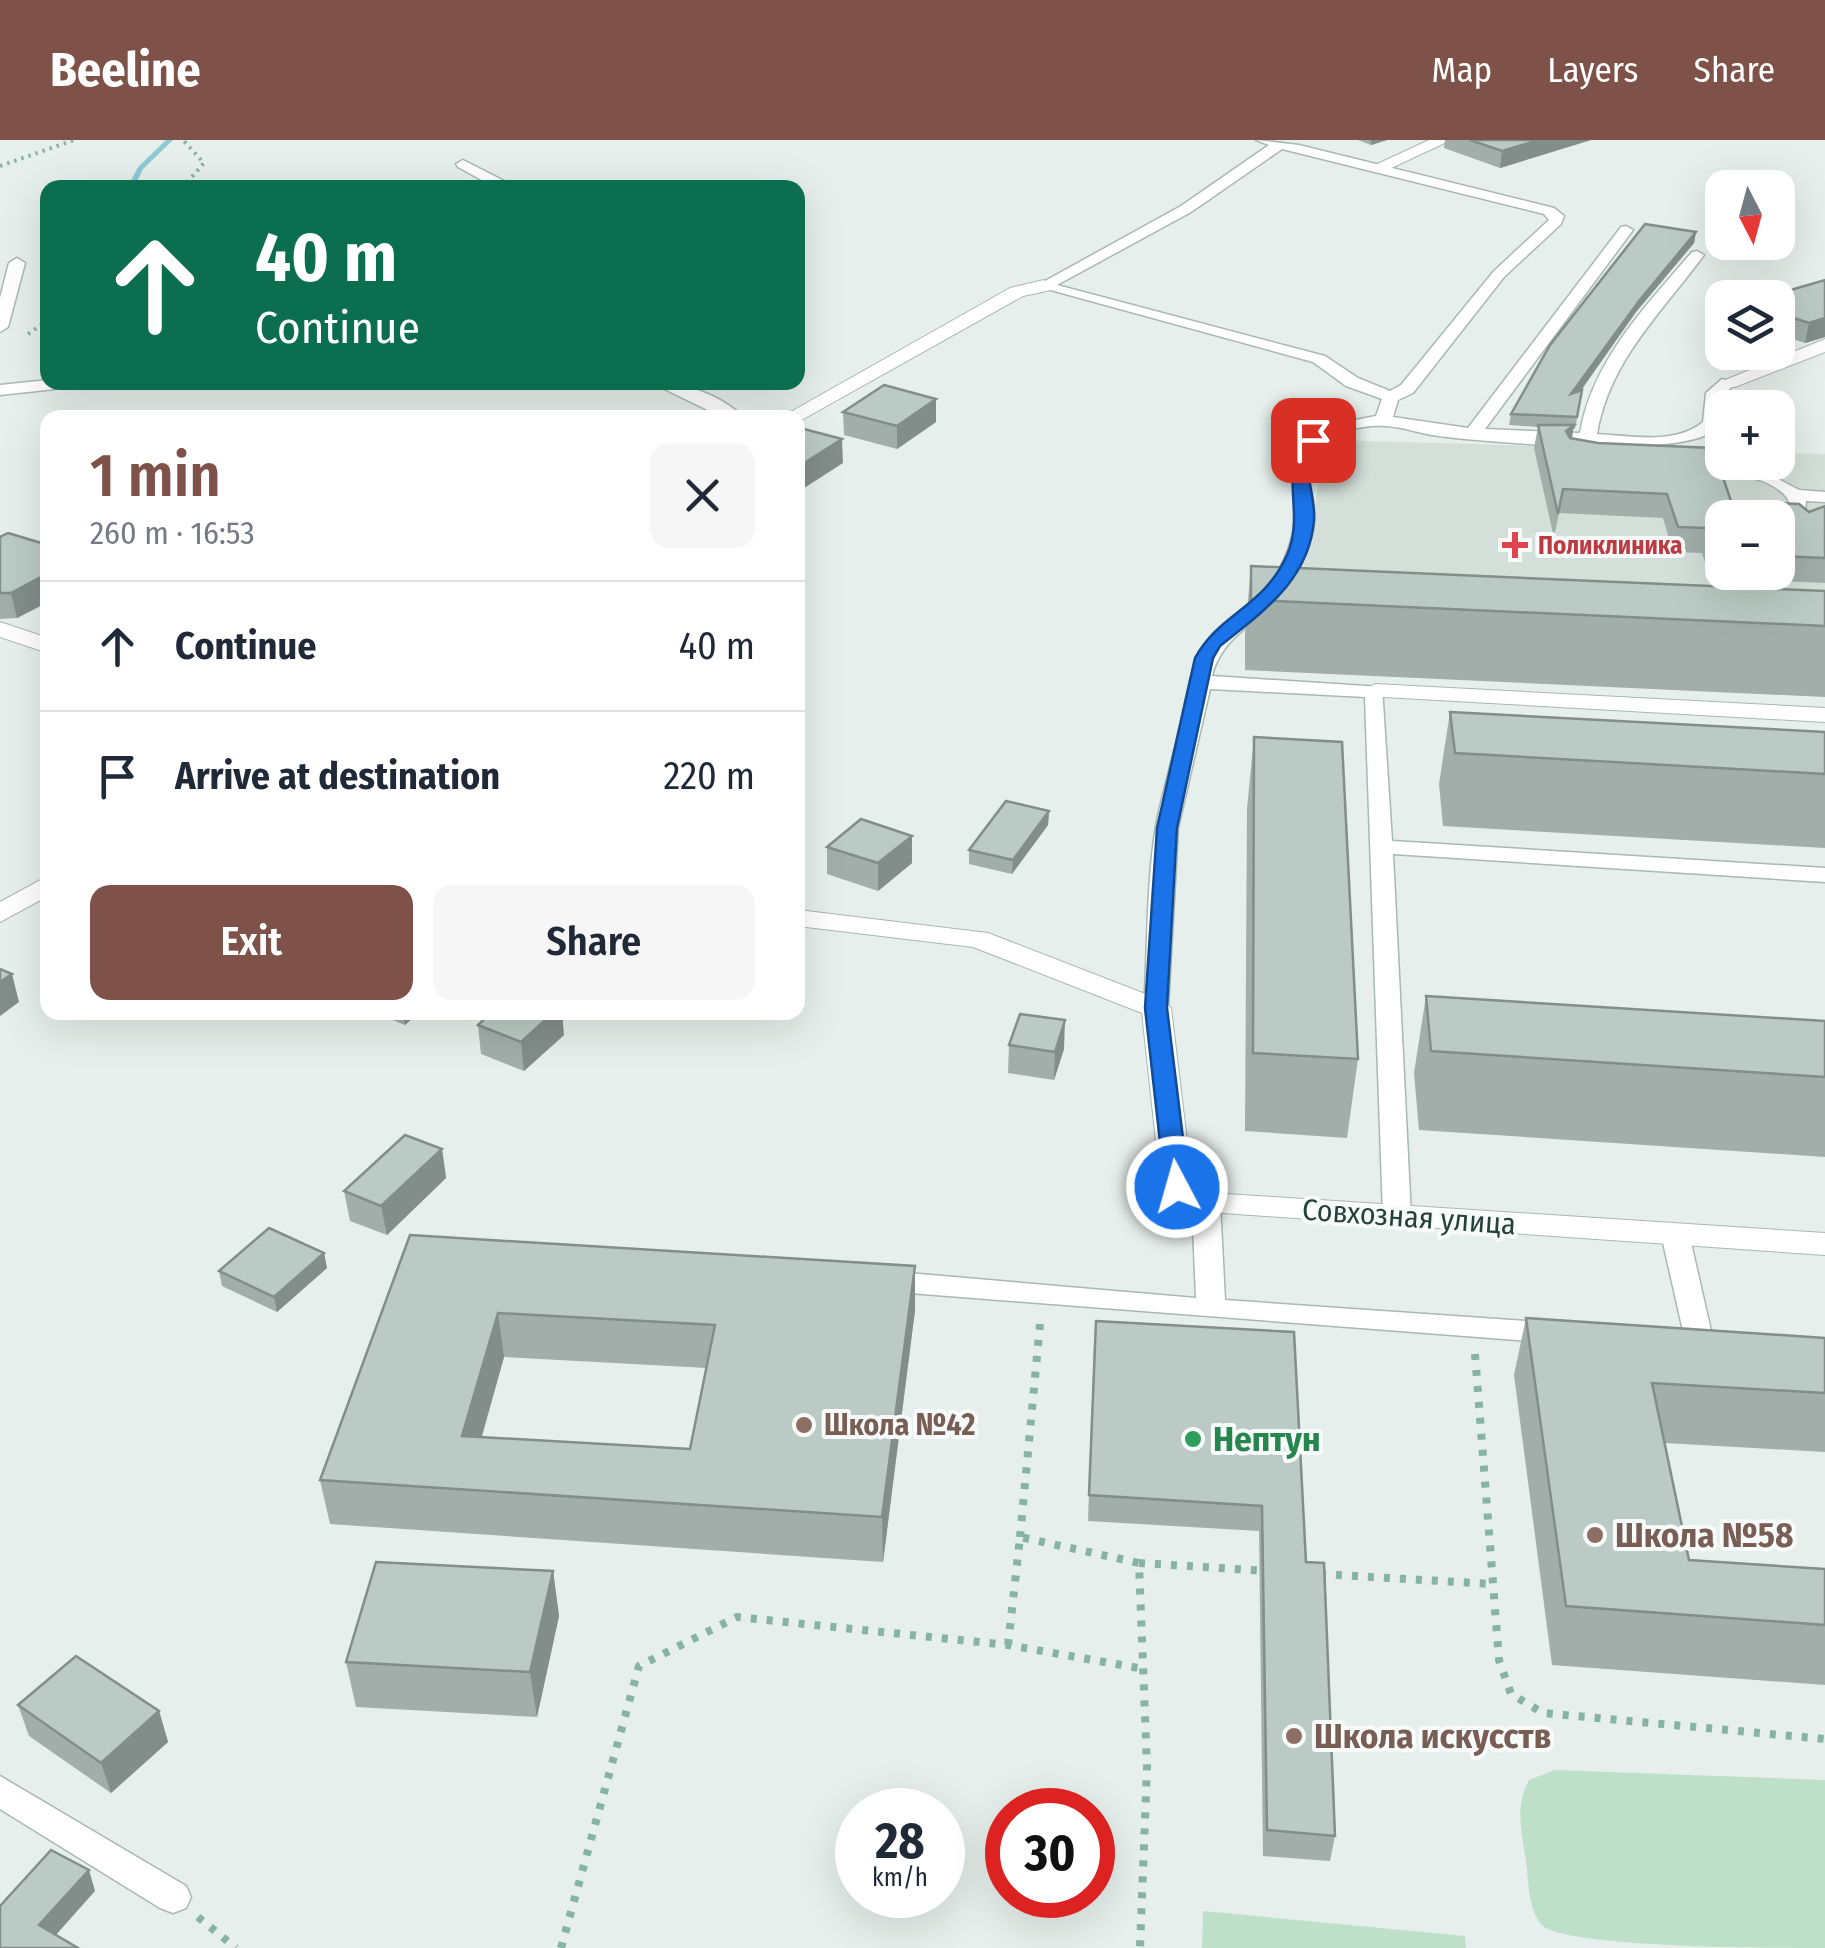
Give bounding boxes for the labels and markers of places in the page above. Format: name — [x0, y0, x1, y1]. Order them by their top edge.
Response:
pin — [1271, 398, 1356, 483]
place label: Поликлиника — [1538, 531, 1682, 561]
marker: Поликлиника — [1502, 532, 1528, 558]
place label: Школа №42 — [824, 1407, 975, 1443]
marker: Школа №42 — [793, 1414, 815, 1436]
place label: Нептун — [1213, 1418, 1321, 1460]
marker: Нептун — [1182, 1428, 1204, 1450]
place label: Школа №58 — [1615, 1514, 1793, 1556]
marker: Школа №58 — [1584, 1524, 1606, 1546]
place label: Школа искусств — [1314, 1715, 1551, 1757]
marker: Школа искусств — [1283, 1725, 1305, 1747]

